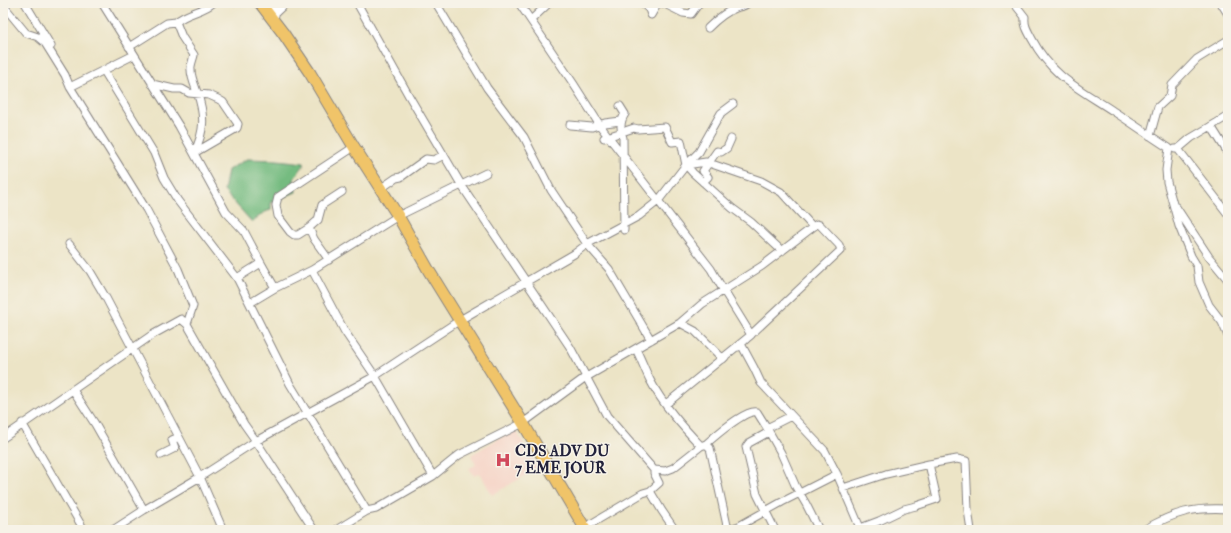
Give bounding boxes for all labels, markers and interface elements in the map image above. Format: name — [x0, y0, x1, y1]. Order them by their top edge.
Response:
place label: CDS ADV DU 7 EME JOUR — [515, 442, 610, 479]
hospital icon: CDS ADV DU 7 EME JOUR — [494, 451, 512, 469]

